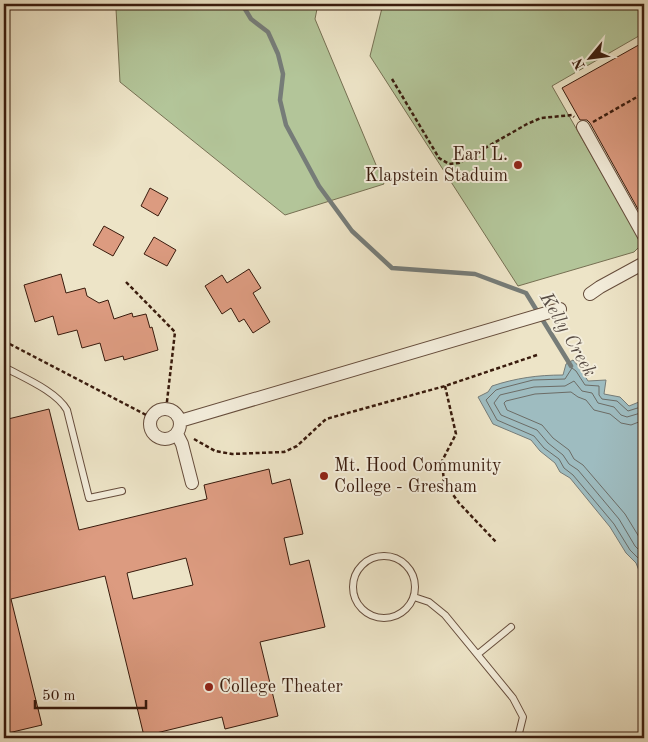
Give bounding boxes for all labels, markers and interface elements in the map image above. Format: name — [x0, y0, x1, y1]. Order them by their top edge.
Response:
north arrow — [566, 32, 616, 82]
text: N — [571, 55, 588, 72]
place label: Earl L. Klapstein Staduim — [365, 146, 508, 185]
marker: Earl L. Klapstein Staduim — [512, 159, 524, 171]
water label: Kelly Creek — [535, 289, 599, 380]
place label: Mt. Hood Community College - Gresham — [334, 457, 502, 496]
marker: Mt. Hood Community College - Gresham — [318, 470, 330, 482]
scale bar — [35, 677, 146, 709]
place label: College Theater — [219, 678, 343, 696]
marker: College Theater — [203, 681, 215, 693]
text: 50 m — [42, 689, 76, 704]

